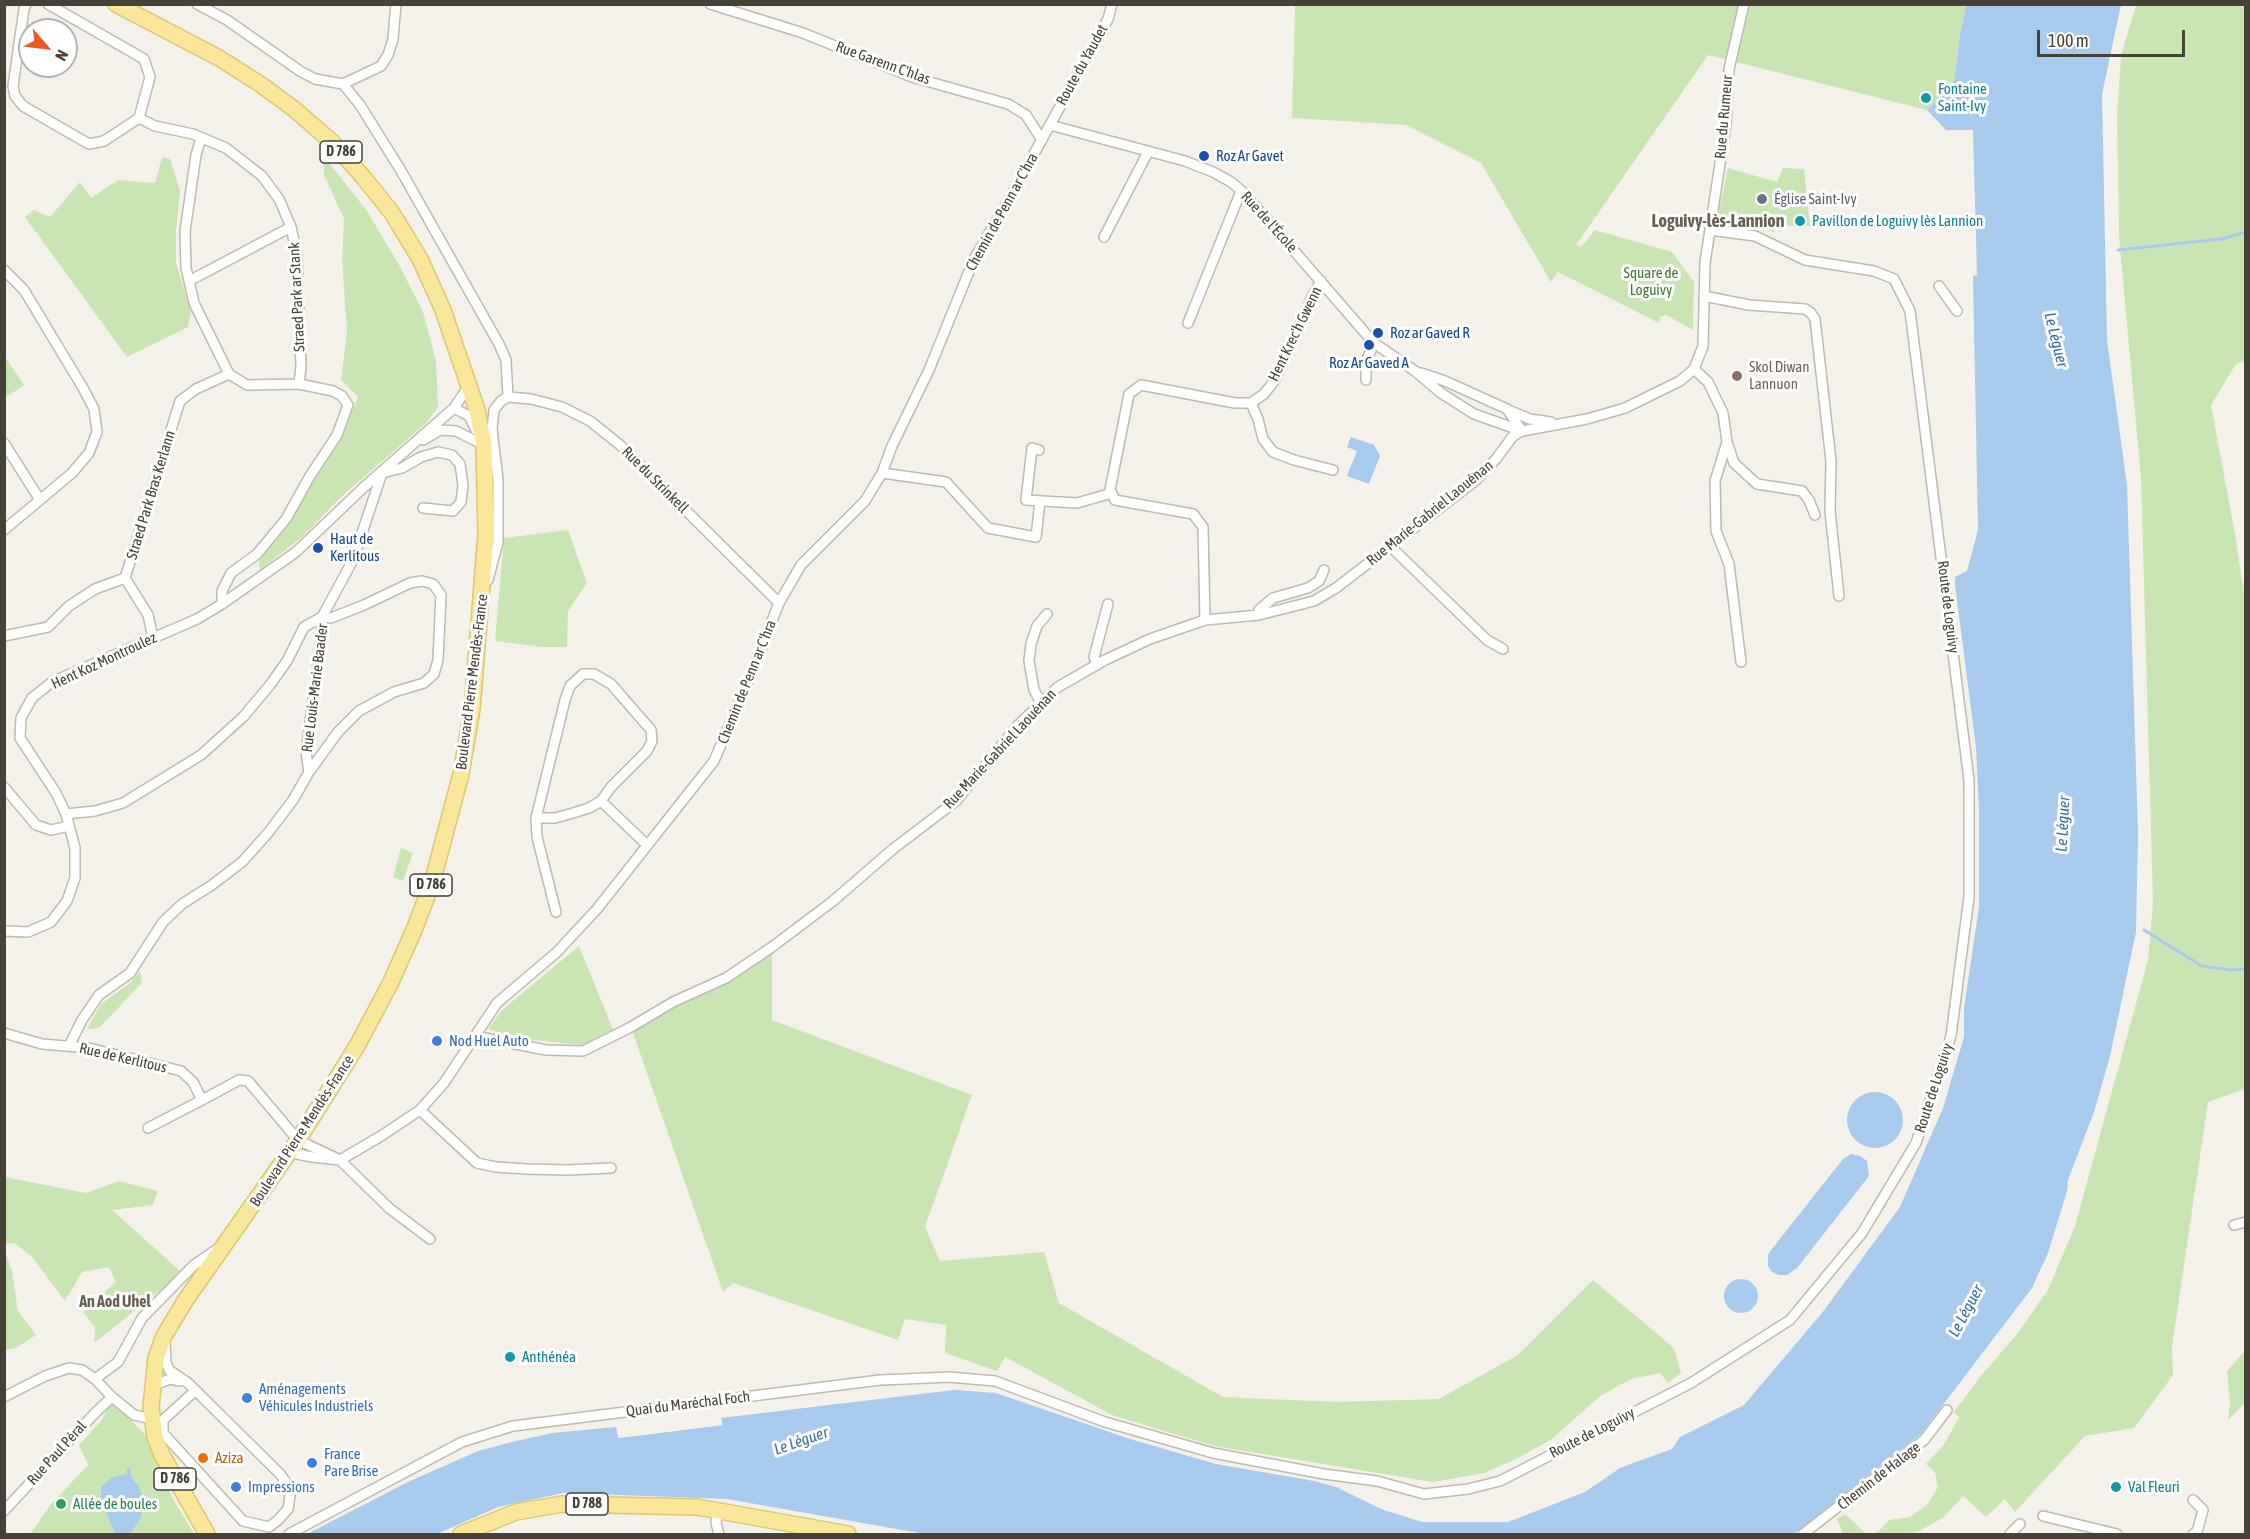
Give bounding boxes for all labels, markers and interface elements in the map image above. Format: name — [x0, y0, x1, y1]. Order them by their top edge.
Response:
north arrow — [18, 18, 78, 78]
scale bar — [2040, 18, 2188, 56]
street label: Route du Yaudet — [1052, 22, 1112, 108]
text: 100 m — [2048, 30, 2089, 51]
street label: Rue Garenn C'hlas — [833, 38, 933, 88]
text: N — [52, 47, 72, 64]
street label: Rue du Rumeur — [1711, 74, 1737, 160]
place label: Fontaine Saint-Ivy — [1938, 80, 1987, 115]
marker: Fontaine Saint-Ivy — [1919, 91, 1933, 105]
road number: D 786 — [320, 141, 362, 163]
place label: Roz Ar Gavet — [1216, 147, 1284, 165]
marker: Roz Ar Gavet — [1197, 149, 1211, 163]
street label: Chemin de Penn ar C'hra — [962, 150, 1042, 274]
street label: Rue de l'École — [1237, 188, 1301, 256]
place label: Église Saint-Ivy — [1774, 190, 1857, 208]
marker: Église Saint-Ivy — [1755, 192, 1769, 206]
district label: Loguivy-lès-Lannion — [1651, 210, 1785, 232]
place label: Pavillon de Loguivy lès Lannion — [1812, 212, 1983, 230]
marker: Pavillon de Loguivy lès Lannion — [1793, 214, 1807, 228]
street label: Straed Park ar Stank — [285, 242, 309, 352]
park label: Square de Loguivy — [1624, 264, 1678, 299]
street label: Hent Krec'h Gwenn — [1264, 284, 1326, 384]
water label: Le Léguer — [2040, 310, 2072, 370]
place label: Roz ar Gaved R — [1390, 324, 1470, 342]
marker: Roz ar Gaved R — [1371, 326, 1385, 340]
marker: Roz Ar Gaved A — [1362, 338, 1376, 352]
place label: Roz Ar Gaved A — [1329, 354, 1409, 372]
place label: Skol Diwan Lannuon — [1749, 358, 1810, 393]
marker: Skol Diwan Lannuon — [1730, 369, 1744, 383]
street label: Straed Park Bras Kerlann — [123, 428, 179, 562]
street label: Rue du Strinkell — [618, 443, 692, 517]
street label: Rue Marie-Gabriel Laouénan — [1363, 457, 1497, 569]
place label: Haut de Kerlitous — [330, 530, 379, 565]
marker: Haut de Kerlitous — [311, 541, 325, 555]
street label: Route de Loguivy — [1933, 560, 1963, 654]
street label: Boulevard Pierre Mendès-France — [452, 593, 492, 771]
street label: Chemin de Penn ar C'hra — [714, 617, 780, 747]
street label: Rue Louis-Marie Baader — [298, 623, 332, 753]
street label: Hent Koz Montroulez — [49, 629, 159, 693]
street label: Rue Marie-Gabriel Laouénan — [940, 685, 1060, 813]
water label: Le Léguer — [2052, 796, 2074, 852]
road number: D 786 — [410, 874, 452, 896]
place label: Nod Huel Auto — [449, 1032, 529, 1050]
marker: Nod Huel Auto — [430, 1034, 444, 1048]
street label: Rue de Kerlitous — [78, 1039, 168, 1077]
street label: Route de Loguivy — [1911, 1041, 1957, 1135]
street label: Boulevard Pierre Mendès-France — [246, 1052, 358, 1210]
water label: Le Léguer — [1944, 1282, 1988, 1340]
district label: An Aod Uhel — [79, 1292, 151, 1312]
place label: Anthénéa — [522, 1348, 576, 1366]
marker: Anthénéa — [503, 1350, 517, 1364]
place label: Aménagements Véhicules Industriels — [259, 1380, 373, 1415]
street label: Quai du Maréchal Foch — [625, 1387, 751, 1421]
marker: Aménagements Véhicules Industriels — [240, 1391, 254, 1405]
street label: Route de Loguivy — [1546, 1404, 1638, 1462]
street label: Rue Paul Péral — [24, 1417, 90, 1489]
water label: Le Léguer — [771, 1423, 831, 1459]
street label: Chemin de Halage — [1834, 1438, 1924, 1514]
place label: France Pare Brise — [324, 1445, 378, 1480]
place label: Aziza — [215, 1449, 244, 1467]
marker: Aziza — [196, 1451, 210, 1465]
marker: France Pare Brise — [305, 1456, 319, 1470]
road number: D 786 — [154, 1468, 196, 1490]
place label: Impressions — [248, 1478, 315, 1496]
place label: Val Fleuri — [2128, 1478, 2180, 1496]
marker: Impressions — [229, 1480, 243, 1494]
marker: Val Fleuri — [2109, 1480, 2123, 1494]
road number: D 788 — [566, 1493, 608, 1515]
place label: Allée de boules — [73, 1495, 157, 1513]
marker: Allée de boules — [54, 1497, 68, 1511]

